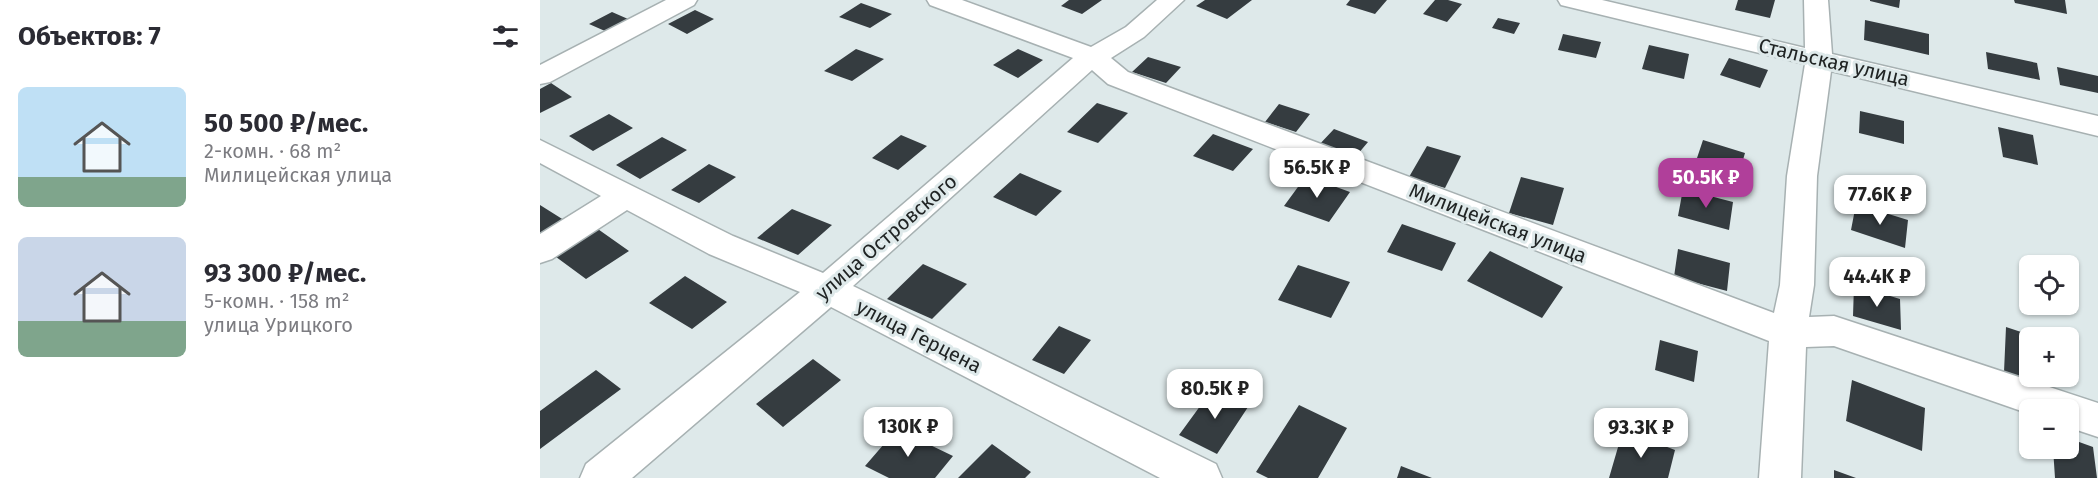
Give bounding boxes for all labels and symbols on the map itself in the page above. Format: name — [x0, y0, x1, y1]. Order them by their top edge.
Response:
street label: Стальская улица — [1756, 33, 1912, 91]
pin: 56.5K ₽ — [1262, 148, 1372, 199]
pin: 50.5K ₽ — [1651, 158, 1761, 209]
street label: улица Островского — [810, 169, 962, 305]
pin: 77.6K ₽ — [1825, 175, 1935, 226]
street label: Милицейская улица — [1406, 178, 1590, 268]
pin: 44.4K ₽ — [1822, 257, 1932, 308]
street label: улица Герцена — [852, 294, 986, 378]
pin: 80.5K ₽ — [1160, 369, 1270, 420]
pin: 130K ₽ — [859, 407, 957, 458]
pin: 93.3K ₽ — [1586, 408, 1696, 459]

